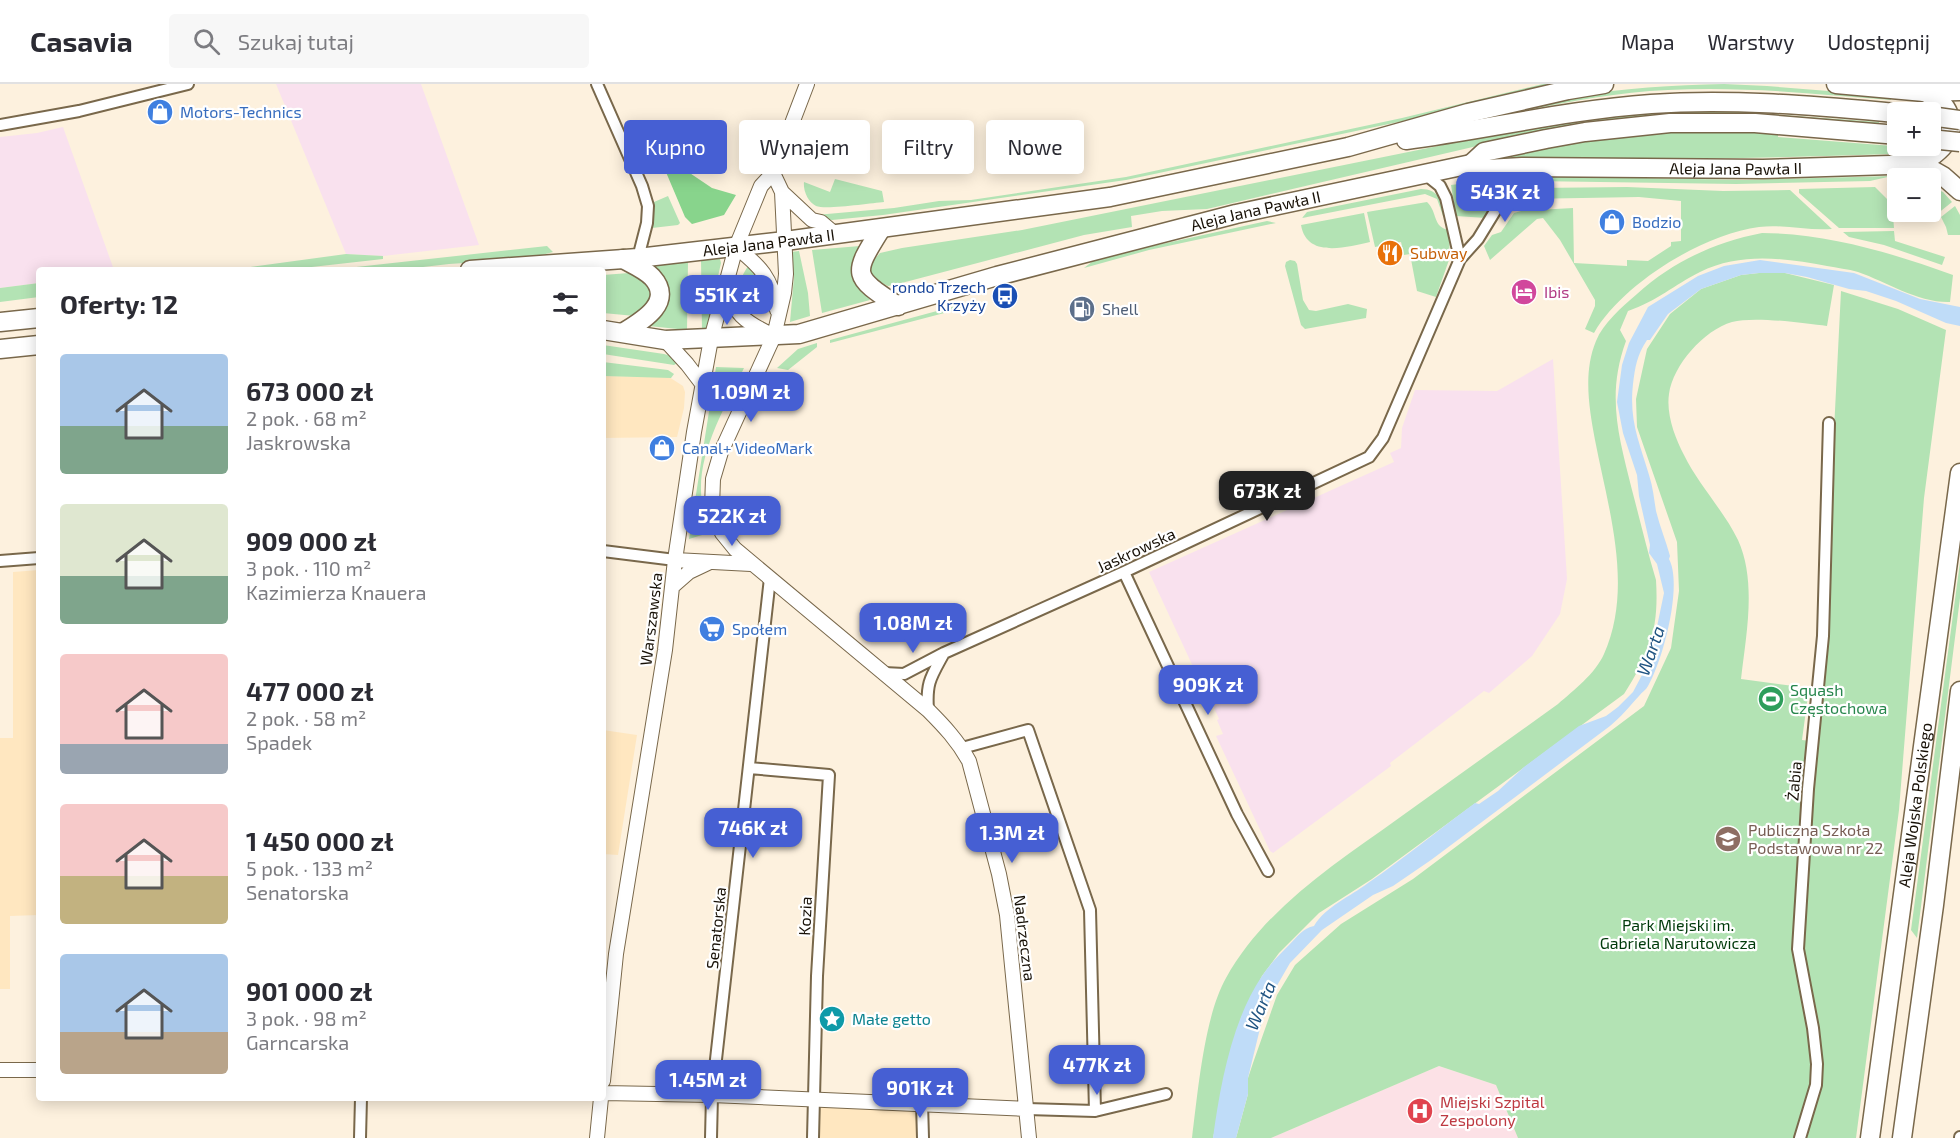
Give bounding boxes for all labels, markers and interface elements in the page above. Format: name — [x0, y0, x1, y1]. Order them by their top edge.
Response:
search box — [169, 14, 589, 68]
text: Casavia — [30, 24, 133, 58]
icon: search — [190, 25, 223, 58]
text: Szukaj tutaj — [238, 28, 354, 54]
text: Mapa — [1621, 29, 1675, 54]
text: Warstwy — [1708, 29, 1794, 54]
text: Udostępnij — [1827, 29, 1930, 54]
shop icon: Motors-Technics — [145, 97, 175, 127]
place label: Motors-Technics — [180, 102, 302, 121]
map controls — [1887, 102, 1941, 222]
button: + — [1887, 102, 1941, 156]
chip: Kupno — [624, 120, 727, 174]
chip: Wynajem — [739, 120, 870, 174]
chip: Filtry — [882, 120, 974, 174]
chip: Nowe — [986, 120, 1084, 174]
street label: Aleja Jana Pawła II — [1669, 158, 1802, 178]
button: − — [1887, 168, 1941, 222]
pin: 543K zł — [1450, 172, 1560, 223]
text: 543K zł — [1470, 179, 1540, 203]
street label: Aleja Jana Pawła II — [1188, 186, 1322, 234]
shop icon: Bodzio — [1597, 207, 1627, 237]
place label: Bodzio — [1632, 212, 1681, 231]
street label: Aleja Jana Pawła II — [702, 224, 836, 259]
restaurant icon: Subway — [1375, 238, 1405, 268]
place label: Subway — [1410, 243, 1468, 262]
pin: 551K zł — [672, 275, 782, 326]
place label: rondo Trzech Krzyży — [892, 277, 987, 314]
hotel icon: Ibis — [1509, 277, 1539, 307]
bus stop icon: rondo Trzech Krzyży — [990, 281, 1020, 311]
text: 551K zł — [694, 282, 760, 306]
place label: Ibis — [1544, 282, 1569, 301]
icon: filters — [549, 287, 582, 320]
text: Oferty: 12 — [60, 288, 178, 319]
fuel station icon: Shell — [1067, 294, 1097, 324]
place label: Shell — [1102, 299, 1139, 318]
pin: 1.09M zł — [689, 372, 813, 423]
text: 673 000 zł — [246, 375, 373, 406]
icon: home — [108, 378, 180, 450]
text: 1.09M zł — [712, 379, 790, 403]
text: 2 pok. · 68 m² — [246, 406, 367, 430]
text: Jaskrowska — [246, 430, 351, 454]
shop icon: Canal+ VideoMark — [647, 433, 677, 463]
place label: Canal+ VideoMark — [682, 438, 813, 457]
pin: 673K zł — [1212, 471, 1322, 522]
text: 673K zł — [1233, 478, 1301, 502]
pin: 522K zł — [677, 496, 787, 547]
text: 522K zł — [698, 503, 766, 527]
street label: Jaskrowska — [1094, 523, 1178, 576]
text: 909 000 zł — [246, 525, 377, 556]
icon: home — [108, 528, 180, 600]
text: 3 pok. · 110 m² — [246, 556, 371, 580]
street label: Warszawska — [635, 571, 666, 666]
text: Kazimierza Knauera — [246, 580, 426, 604]
pin: 1.08M zł — [851, 603, 975, 654]
text: 1.08M zł — [874, 610, 952, 634]
supermarket icon: Społem — [697, 614, 727, 644]
place label: Społem — [732, 619, 787, 638]
water label: Warta — [1631, 623, 1669, 678]
pin: 909K zł — [1153, 665, 1263, 716]
text: 909K zł — [1173, 672, 1243, 696]
text: 477 000 zł — [246, 675, 373, 706]
icon: home — [108, 678, 180, 750]
place label: Squash Częstochowa — [1790, 680, 1887, 717]
sports icon: Squash Częstochowa — [1756, 684, 1786, 714]
text: 2 pok. · 58 m² — [246, 706, 366, 730]
street label: Aleja Wojska Polskiego — [1894, 721, 1935, 889]
text: Spadek — [246, 730, 312, 754]
street label: Żabia — [1782, 760, 1805, 802]
pin: 746K zł — [698, 808, 808, 859]
pin: 1.3M zł — [957, 813, 1067, 864]
text: 746K zł — [718, 815, 788, 839]
text: 1.3M zł — [979, 820, 1045, 844]
place label: Publiczna Szkoła Podstawowa nr 22 — [1748, 820, 1883, 857]
school or university icon: Publiczna Szkoła Podstawowa nr 22 — [1713, 824, 1743, 854]
text: 1 450 000 zł — [246, 825, 394, 856]
icon: home — [108, 828, 180, 900]
text: 5 pok. · 133 m² — [246, 856, 373, 880]
text: Senatorska — [246, 880, 349, 904]
street label: Senatorska — [702, 886, 729, 970]
street label: Nadrzeczna — [1011, 894, 1040, 982]
street label: Kozia — [794, 896, 815, 936]
park label: Park Miejski im. Gabriela Narutowicza — [1600, 915, 1756, 952]
text: 901 000 zł — [246, 975, 372, 1006]
icon: home — [108, 978, 180, 1050]
water label: Warta — [1240, 978, 1280, 1033]
place icon: Małe getto — [817, 1004, 847, 1034]
text: 3 pok. · 98 m² — [246, 1006, 367, 1030]
place label: Małe getto — [852, 1009, 931, 1028]
text: Garncarska — [246, 1030, 349, 1054]
pin: 477K zł — [1042, 1045, 1152, 1096]
text: 477K zł — [1063, 1052, 1131, 1076]
pin: 1.45M zł — [646, 1060, 770, 1111]
text: 1.45M zł — [669, 1067, 747, 1091]
pin: 901K zł — [865, 1068, 975, 1119]
text: 901K zł — [886, 1075, 954, 1099]
place label: Miejski Szpital Zespolony — [1440, 1092, 1545, 1129]
hospital icon: Miejski Szpital Zespolony — [1405, 1096, 1435, 1126]

